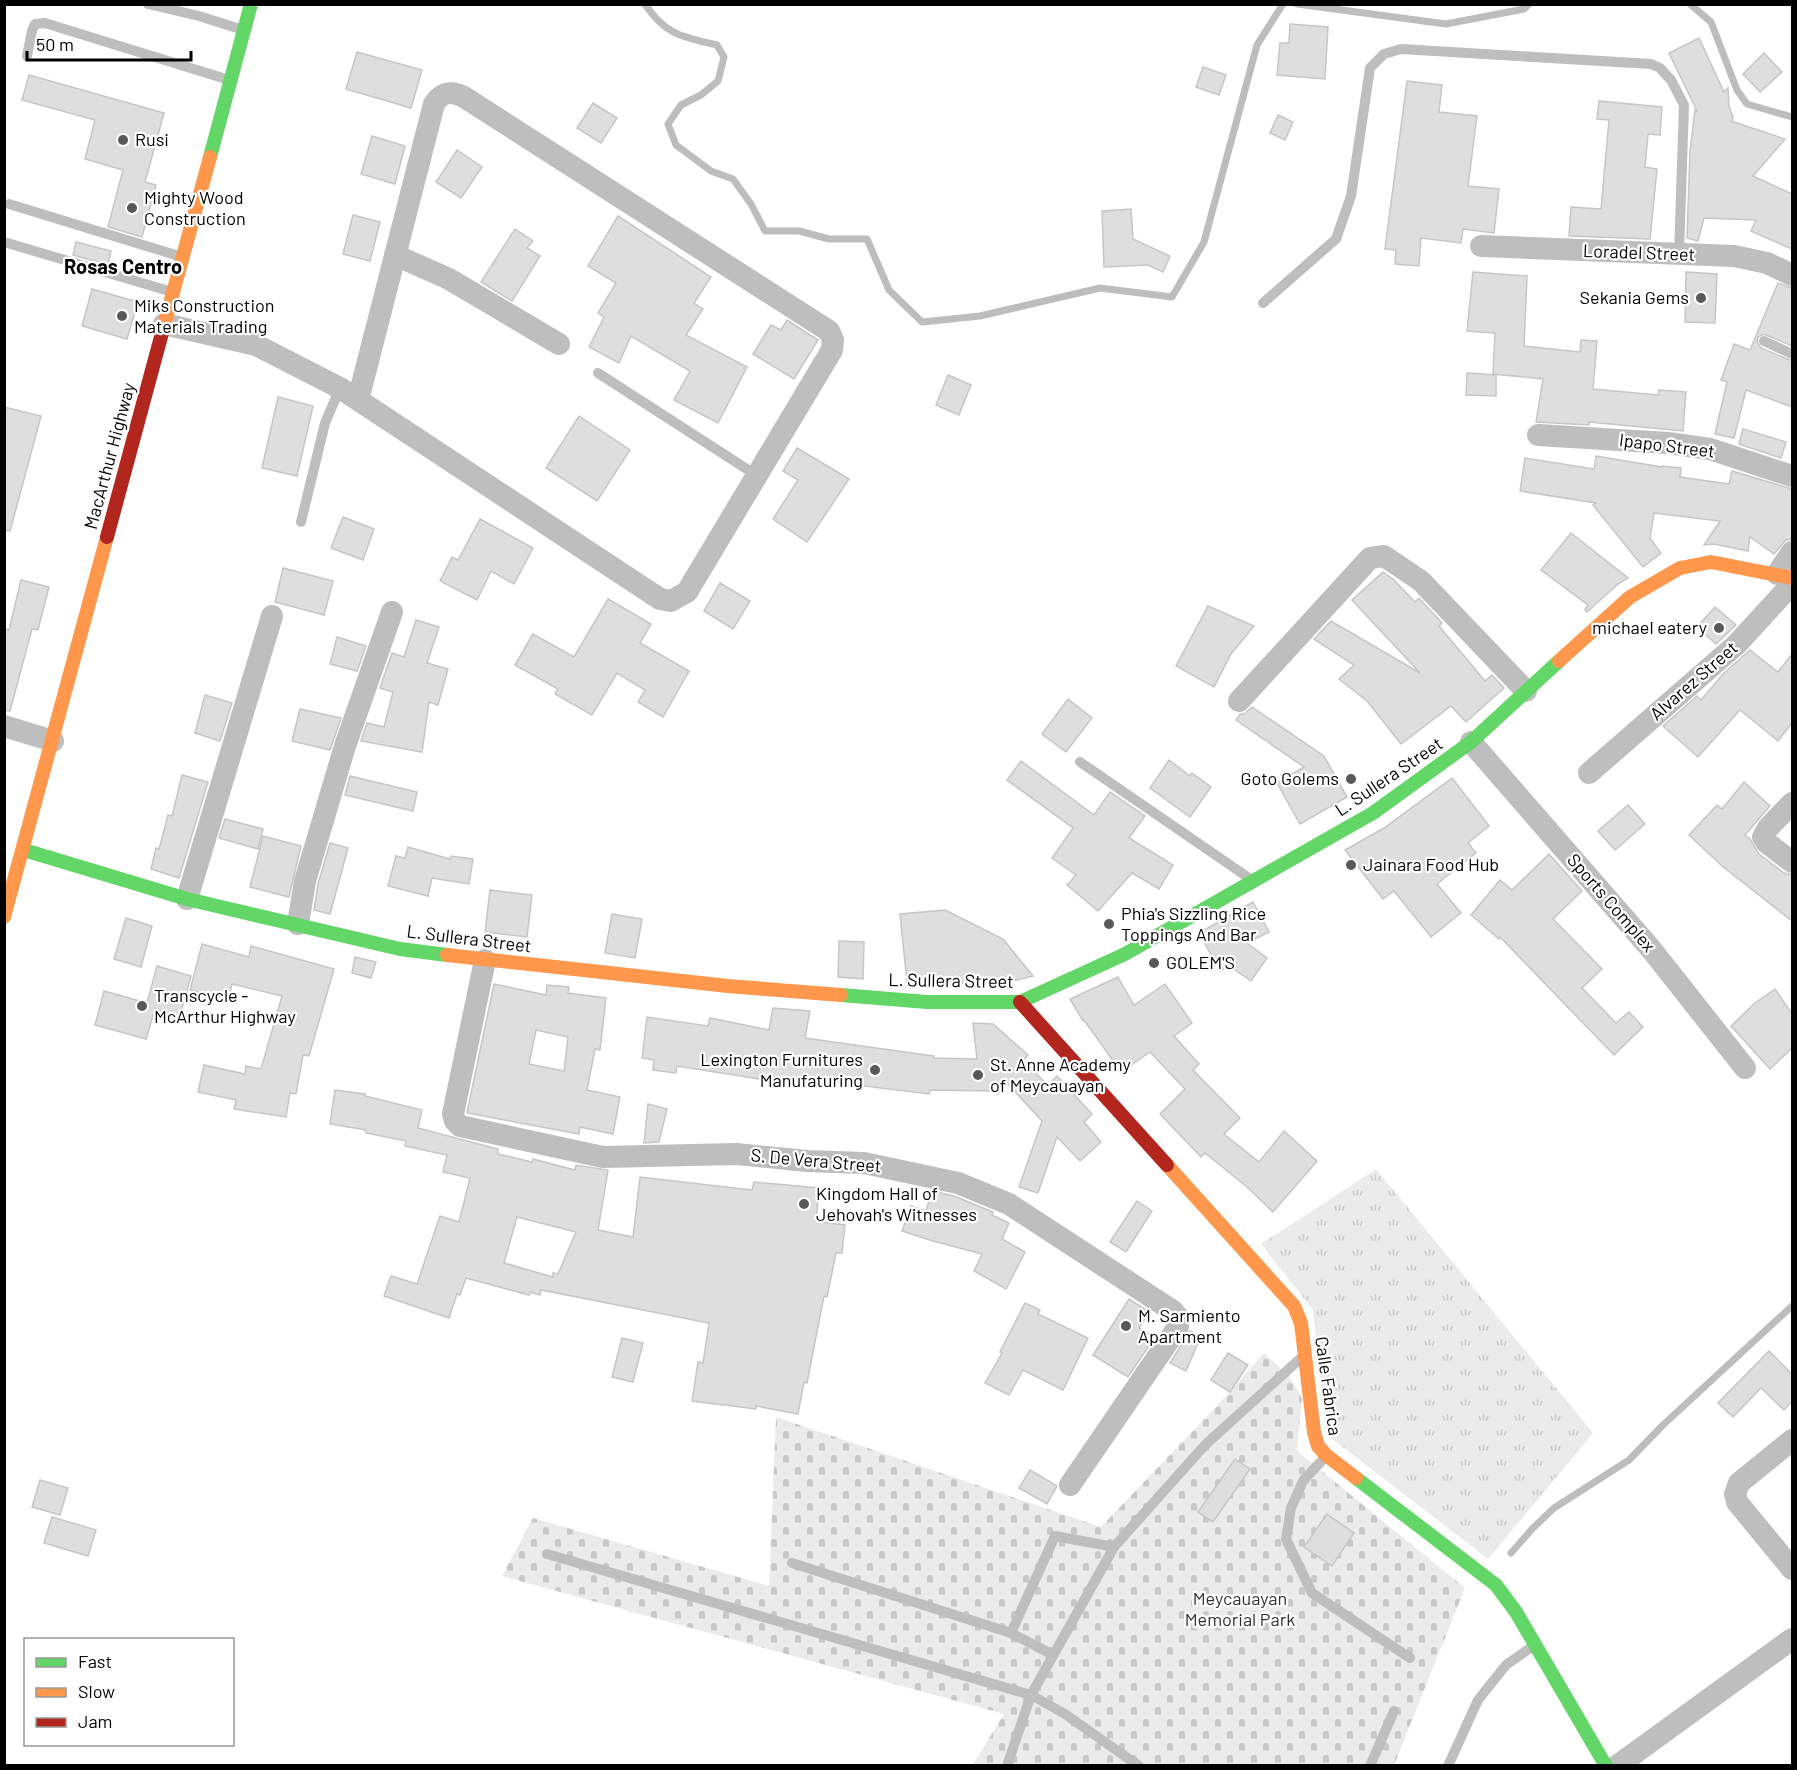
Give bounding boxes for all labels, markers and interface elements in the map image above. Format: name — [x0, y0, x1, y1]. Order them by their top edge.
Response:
scale bar — [27, 24, 190, 62]
text: 50 m — [36, 33, 74, 55]
place label: Rusi — [135, 128, 169, 150]
marker: Rusi — [116, 133, 130, 147]
place label: Mighty Wood Construction — [144, 186, 246, 229]
marker: Mighty Wood Construction — [125, 201, 139, 215]
street label: Loradel Street — [1583, 239, 1695, 265]
district label: Rosas Centro — [64, 254, 182, 278]
place label: Sekania Gems — [1580, 286, 1689, 308]
marker: Sekania Gems — [1694, 291, 1708, 305]
place label: Miks Construction Materials Trading — [134, 294, 275, 337]
marker: Miks Construction Materials Trading — [115, 309, 129, 323]
street label: MacArthur Highway — [79, 380, 139, 531]
street label: Ipapo Street — [1618, 428, 1716, 462]
place label: michael eatery — [1592, 616, 1707, 638]
marker: michael eatery — [1712, 621, 1726, 635]
street label: Alvarez Street — [1645, 636, 1742, 724]
street label: L. Sullera Street — [1330, 732, 1447, 820]
place label: Goto Golems — [1240, 767, 1339, 789]
marker: Goto Golems — [1344, 772, 1358, 786]
street label: Sports Complex — [1563, 849, 1661, 956]
place label: Jainara Food Hub — [1363, 853, 1499, 875]
marker: Jainara Food Hub — [1344, 858, 1358, 872]
place label: Phia's Sizzling Rice Toppings And Bar — [1121, 902, 1266, 945]
marker: Phia's Sizzling Rice Toppings And Bar — [1102, 917, 1116, 931]
street label: L. Sullera Street — [406, 919, 533, 957]
place label: GOLEM'S — [1166, 951, 1235, 973]
marker: GOLEM'S — [1147, 956, 1161, 970]
street label: L. Sullera Street — [888, 968, 1014, 992]
place label: Transcycle - McArthur Highway — [154, 984, 296, 1027]
marker: Transcycle - McArthur Highway — [135, 999, 149, 1013]
place label: Lexington Furnitures Manufaturing — [700, 1048, 863, 1091]
place label: St. Anne Academy of Meycauayan — [990, 1053, 1131, 1096]
marker: Lexington Furnitures Manufaturing — [868, 1063, 882, 1077]
marker: St. Anne Academy of Meycauayan — [971, 1068, 985, 1082]
street label: S. De Vera Street — [750, 1143, 882, 1177]
place label: Kingdom Hall of Jehovah's Witnesses — [816, 1182, 977, 1225]
marker: Kingdom Hall of Jehovah's Witnesses — [797, 1197, 811, 1211]
place label: M. Sarmiento Apartment — [1138, 1304, 1241, 1347]
marker: M. Sarmiento Apartment — [1119, 1319, 1133, 1333]
street label: Calle Fabrica — [1311, 1335, 1347, 1437]
park label: Meycauayan Memorial Park — [1185, 1587, 1295, 1630]
legend — [24, 1638, 234, 1746]
text: Fast — [78, 1650, 112, 1672]
text: Slow — [78, 1680, 115, 1702]
text: Jam — [78, 1710, 112, 1732]

